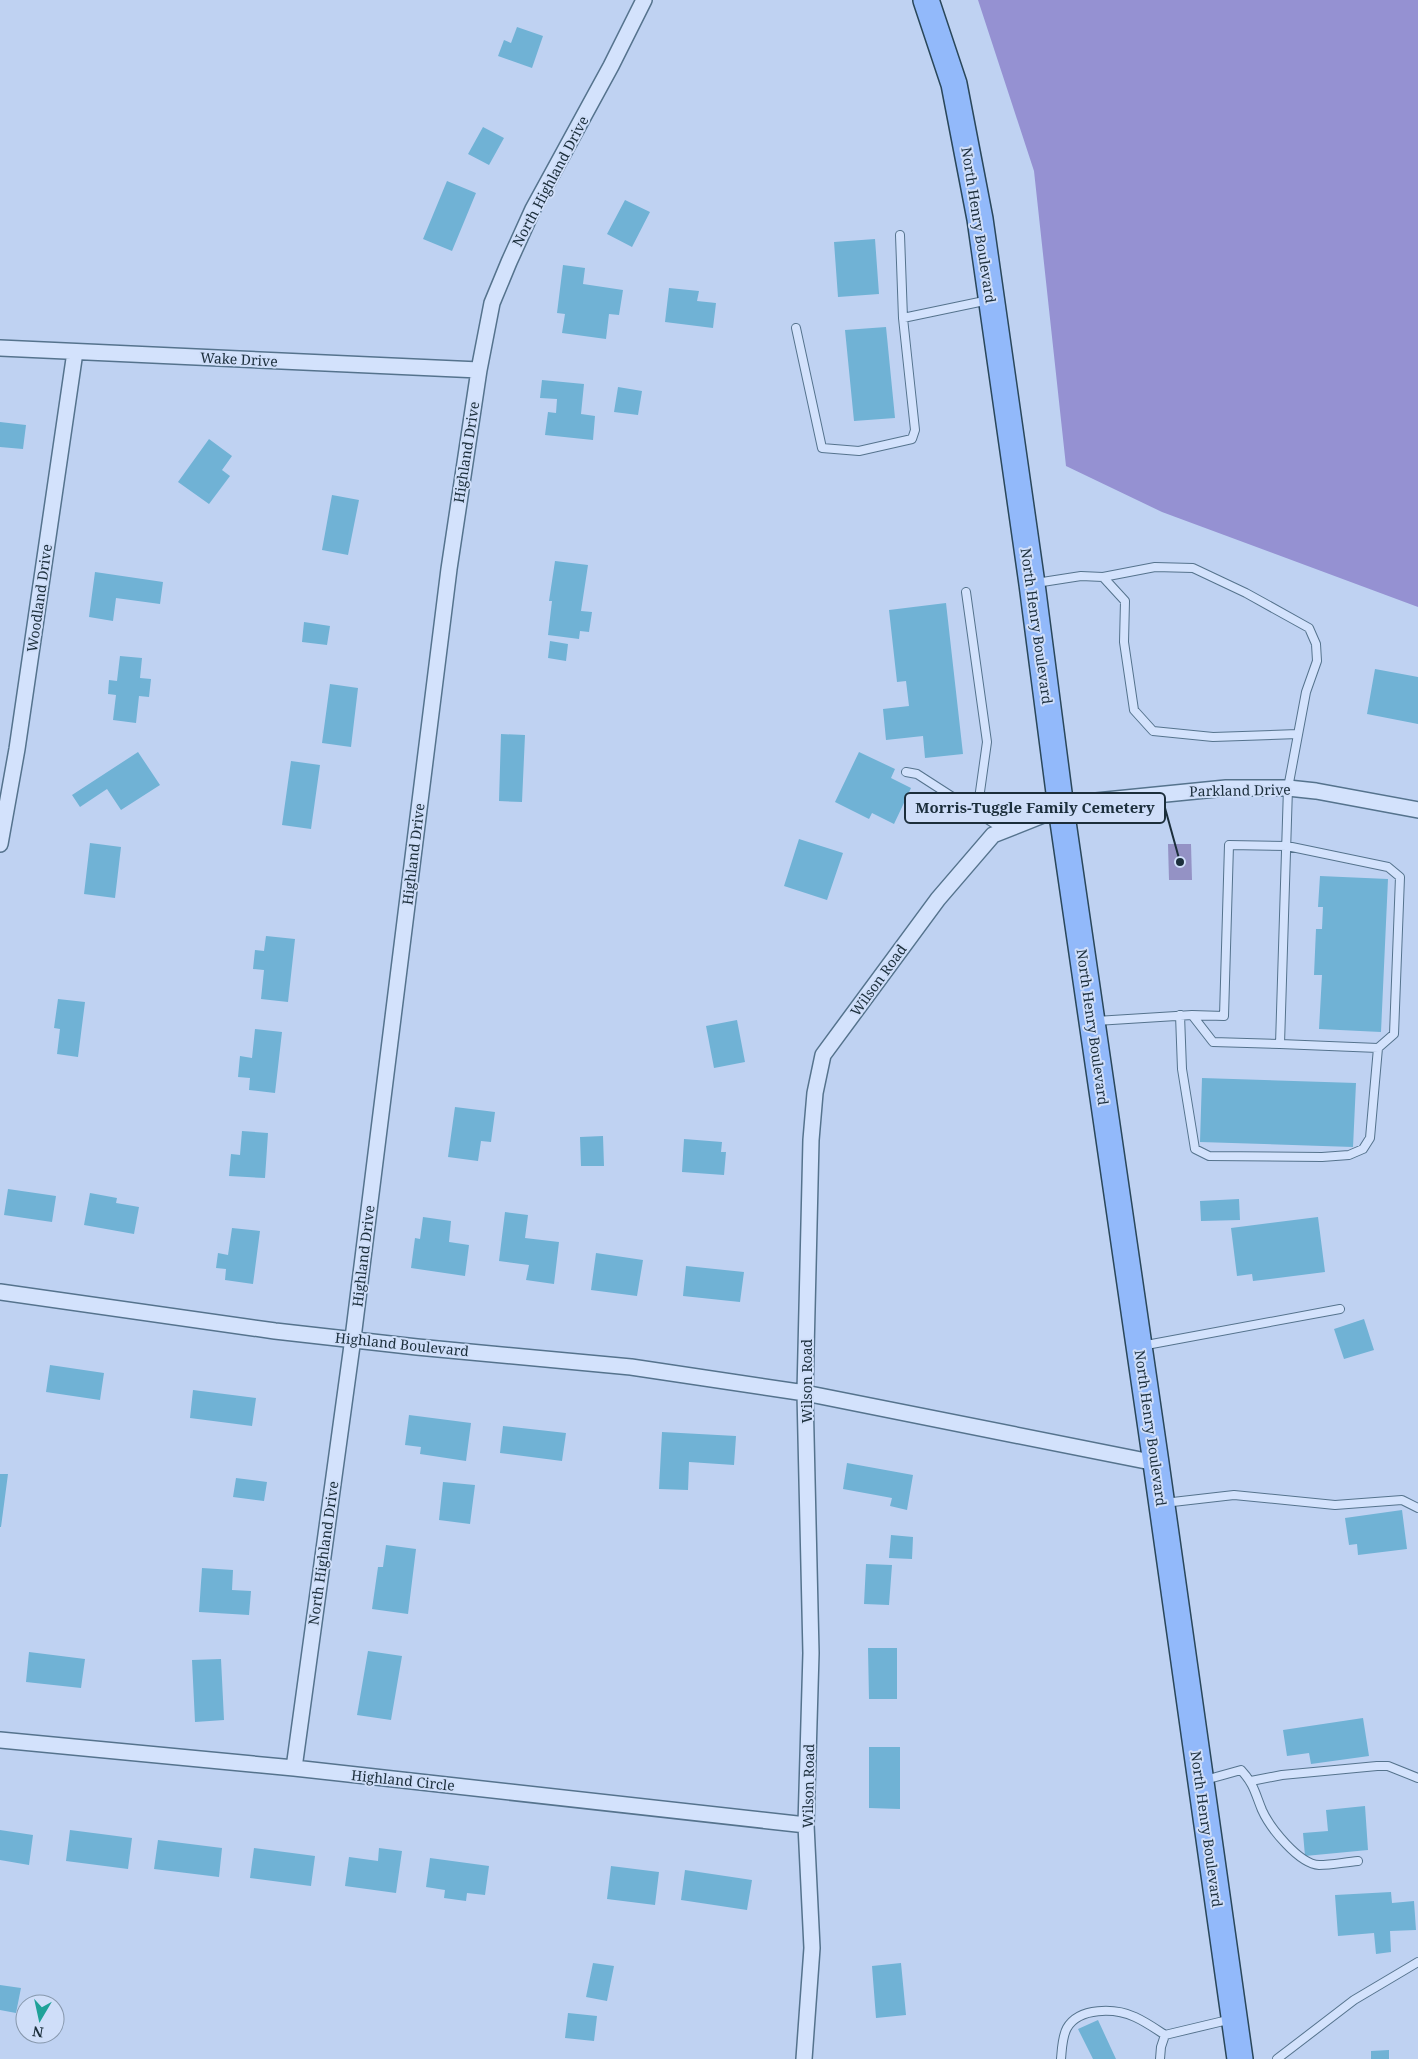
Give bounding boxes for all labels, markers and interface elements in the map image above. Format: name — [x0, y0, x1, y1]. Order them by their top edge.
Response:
street label: North Highland Drive — [508, 112, 592, 250]
street label: North Henry Boulevard — [957, 146, 1001, 305]
street label: Wake Drive — [200, 347, 278, 371]
street label: Highland Drive — [449, 400, 483, 504]
street label: Woodland Drive — [22, 543, 56, 653]
street label: North Henry Boulevard — [1017, 547, 1057, 706]
street label: Parkland Drive — [1189, 780, 1291, 800]
callout: Morris-Tuggle Family Cemetery — [905, 793, 1165, 823]
text: Morris-Tuggle Family Cemetery — [915, 797, 1155, 817]
street label: Highland Drive — [397, 802, 429, 906]
street label: Wilson Road — [846, 940, 911, 1020]
street label: North Henry Boulevard — [1073, 948, 1113, 1107]
street label: Highland Drive — [347, 1204, 379, 1308]
street label: Highland Boulevard — [334, 1328, 470, 1361]
street label: Wilson Road — [797, 1338, 816, 1423]
street label: North Henry Boulevard — [1131, 1349, 1171, 1508]
street label: North Highland Drive — [303, 1480, 343, 1626]
street label: Wilson Road — [798, 1743, 818, 1828]
street label: North Henry Boulevard — [1187, 1750, 1227, 1909]
street label: Highland Circle — [350, 1765, 456, 1795]
north arrow — [15, 1994, 65, 2044]
text: N — [31, 2022, 45, 2043]

